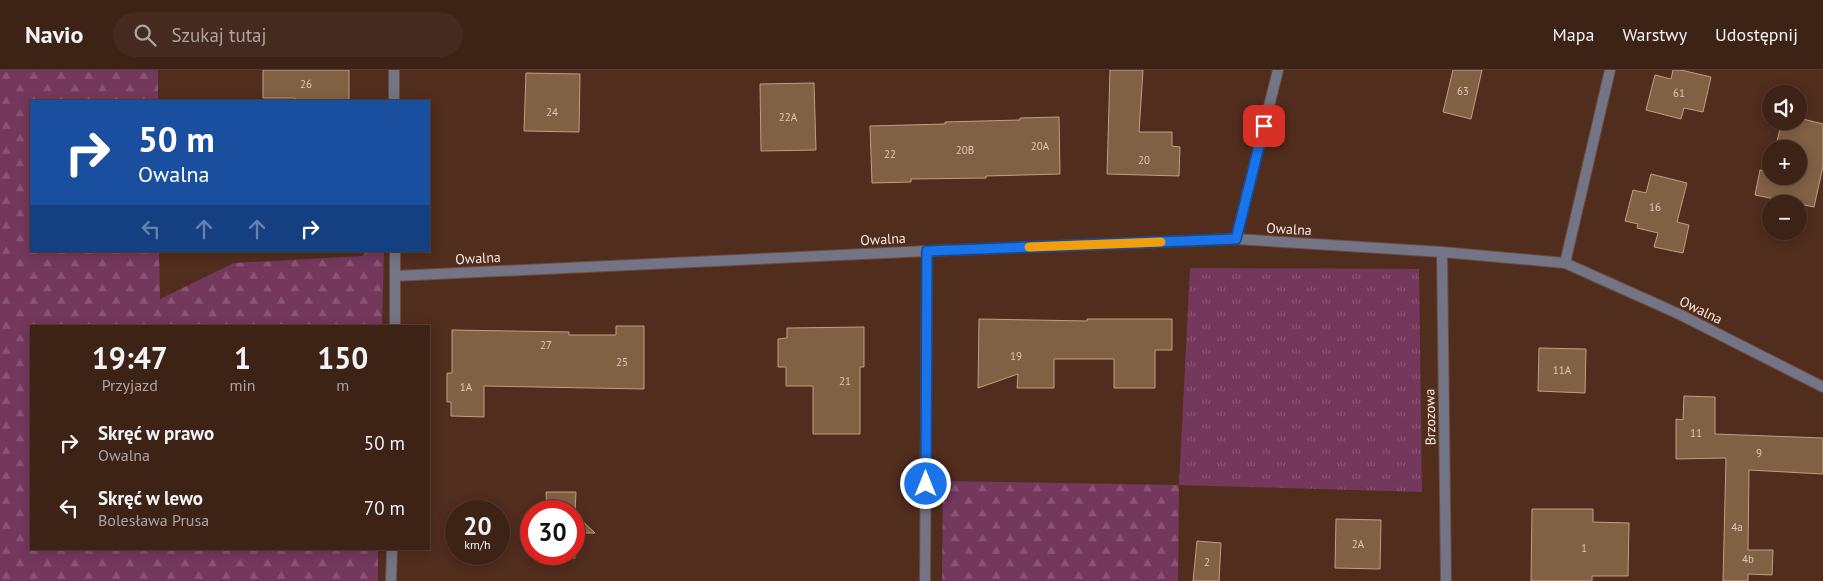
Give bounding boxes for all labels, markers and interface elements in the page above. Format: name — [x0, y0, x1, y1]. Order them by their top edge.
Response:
search box — [113, 12, 463, 57]
text: Navio — [25, 19, 83, 50]
icon: search — [131, 21, 159, 49]
text: Szukaj tutaj — [171, 23, 267, 47]
text: Mapa — [1553, 23, 1594, 46]
text: Warstwy — [1622, 23, 1687, 46]
text: Udostępnij — [1715, 23, 1798, 46]
house number: 26 — [300, 77, 312, 91]
house number: 63 — [1457, 84, 1469, 98]
map controls — [1762, 85, 1807, 240]
button: sound — [1762, 85, 1807, 130]
house number: 61 — [1673, 86, 1685, 100]
house number: 24 — [546, 105, 558, 119]
pin — [1243, 105, 1285, 147]
house number: 22A — [779, 110, 798, 124]
icon: arrive — [1250, 112, 1278, 140]
text: 50 m — [138, 116, 215, 162]
icon: right — [55, 120, 120, 185]
house number: 20A — [1031, 139, 1050, 153]
button: + — [1762, 140, 1807, 185]
house number: 20B — [956, 143, 974, 157]
house number: 22 — [884, 147, 896, 161]
house number: 20 — [1138, 153, 1150, 167]
text: Owalna — [138, 160, 210, 188]
button: − — [1762, 195, 1807, 240]
house number: 16 — [1649, 200, 1661, 214]
icon: left — [137, 215, 165, 243]
icon: ahead — [190, 215, 218, 243]
icon: ahead — [243, 215, 271, 243]
icon: right — [296, 215, 324, 243]
street label: Owalna — [1266, 219, 1312, 239]
street label: Owalna — [860, 229, 906, 249]
street label: Owalna — [455, 248, 501, 268]
street label: Owalna — [1677, 292, 1725, 328]
text: 19:47 — [92, 338, 168, 377]
text: 1 — [234, 338, 251, 377]
text: 150 — [317, 338, 368, 377]
house number: 27 — [540, 338, 552, 352]
house number: 19 — [1010, 349, 1022, 363]
house number: 25 — [616, 355, 628, 369]
house number: 11A — [1553, 363, 1572, 377]
house number: 21 — [839, 374, 851, 388]
text: Przyjazd — [102, 375, 158, 395]
text: min — [230, 375, 256, 395]
text: m — [336, 375, 349, 395]
house number: 1A — [460, 380, 473, 394]
street label: Brzozowa — [1421, 388, 1439, 446]
text: Skręć w prawo — [98, 421, 214, 445]
house number: 11 — [1690, 426, 1702, 440]
icon: right — [55, 429, 83, 457]
text: 50 m — [364, 431, 405, 455]
text: Owalna — [98, 445, 150, 465]
house number: 9 — [1756, 446, 1762, 460]
position arrow — [899, 457, 951, 509]
text: Skręć w lewo — [98, 486, 203, 510]
icon: left — [55, 494, 83, 522]
text: 70 m — [364, 496, 405, 520]
speed limit sign: 30 — [520, 500, 585, 565]
text: Bolesława Prusa — [98, 510, 209, 530]
text: 20 — [463, 510, 492, 542]
house number: 4a — [1731, 520, 1743, 534]
text: km/h — [464, 537, 491, 552]
house number: 2A — [1352, 537, 1365, 551]
house number: 1 — [1581, 541, 1587, 555]
house number: 4b — [1742, 552, 1754, 566]
house number: 2 — [1204, 555, 1210, 569]

